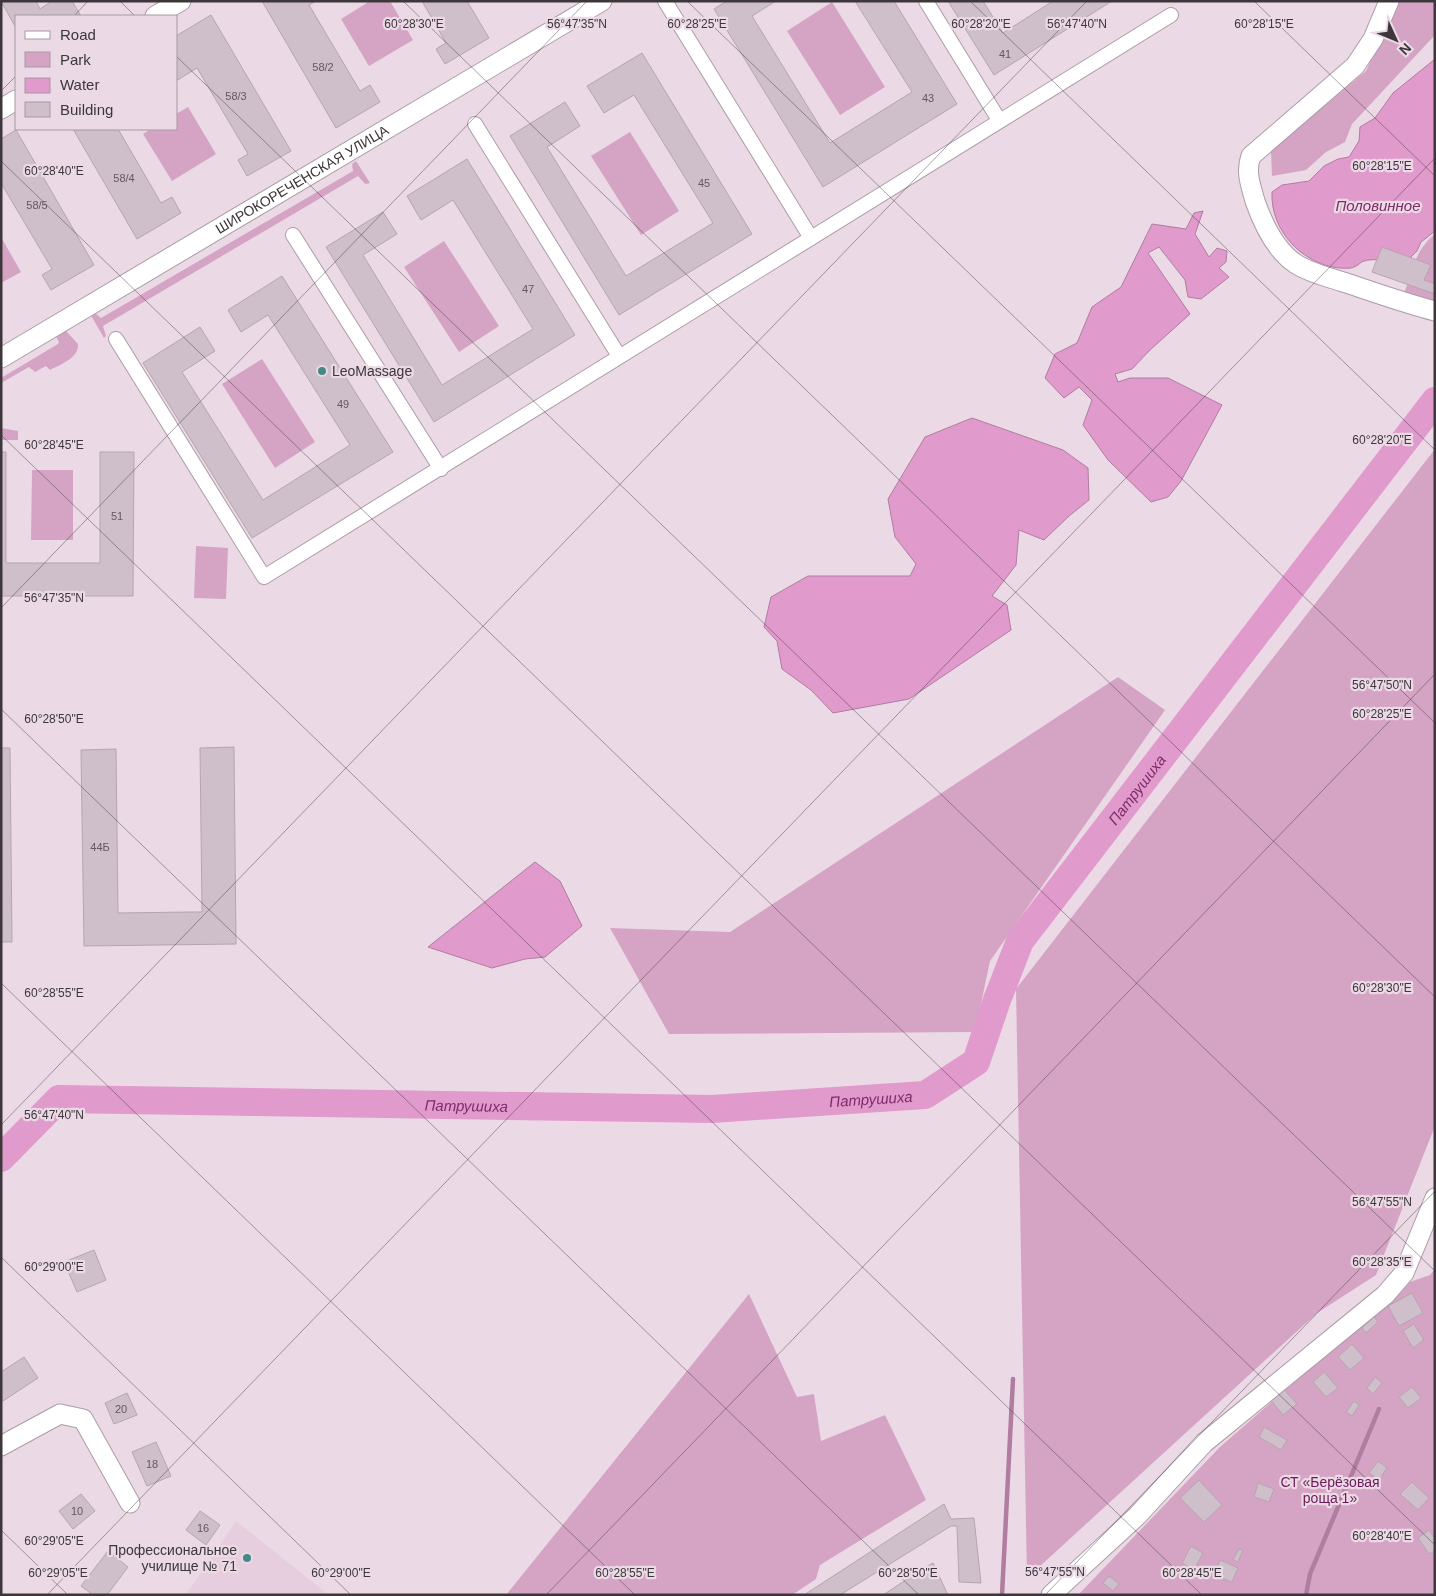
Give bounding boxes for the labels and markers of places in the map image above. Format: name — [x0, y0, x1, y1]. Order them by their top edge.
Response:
place label: LeoMassage — [332, 363, 412, 379]
marker: LeoMassage — [316, 365, 328, 377]
place label: Профессиональное училище № 71 — [108, 1542, 237, 1574]
marker: Профессиональное училище № 71 — [241, 1552, 253, 1564]

